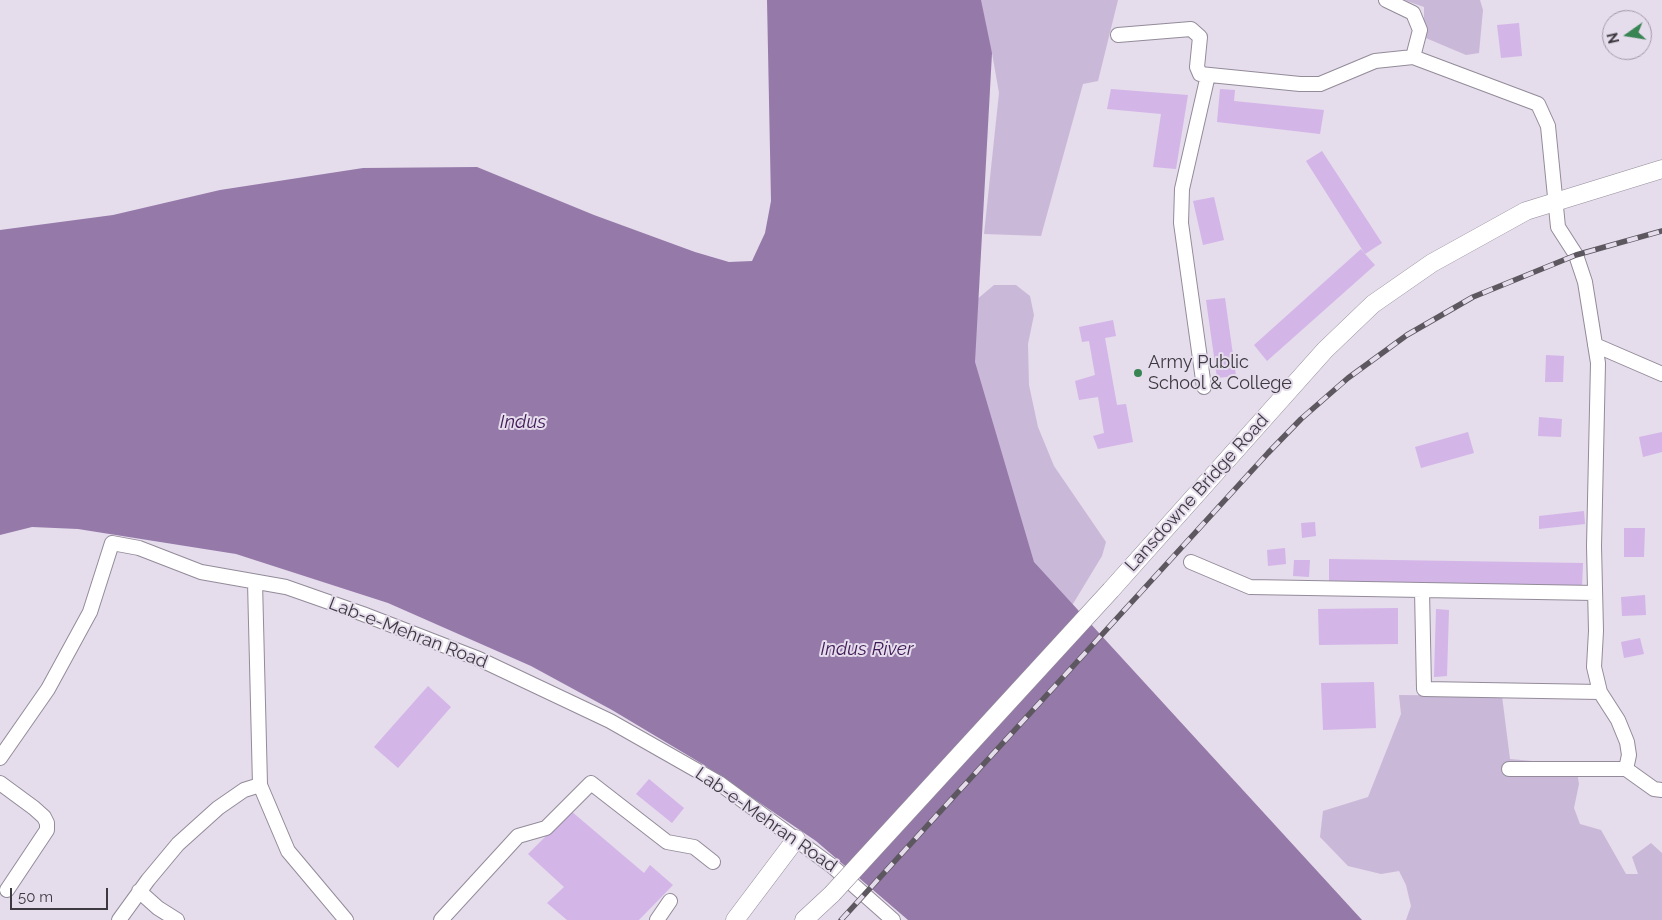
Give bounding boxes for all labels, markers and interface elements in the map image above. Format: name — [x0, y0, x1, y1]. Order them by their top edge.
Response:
north arrow — [1602, 10, 1652, 60]
text: N — [1604, 31, 1622, 45]
place label: Army Public School & College — [1148, 352, 1292, 394]
marker: Army Public School & College — [1132, 367, 1144, 379]
street label: Lansdowne Bridge Road — [1121, 410, 1273, 576]
water label: Indus — [500, 411, 546, 433]
street label: Lab-e-Mehran Road — [326, 593, 490, 673]
water label: Indus River — [821, 638, 913, 660]
street label: Lab-e-Mehran Road — [691, 763, 841, 877]
scale bar — [12, 878, 110, 910]
text: 50 m — [18, 888, 53, 906]

